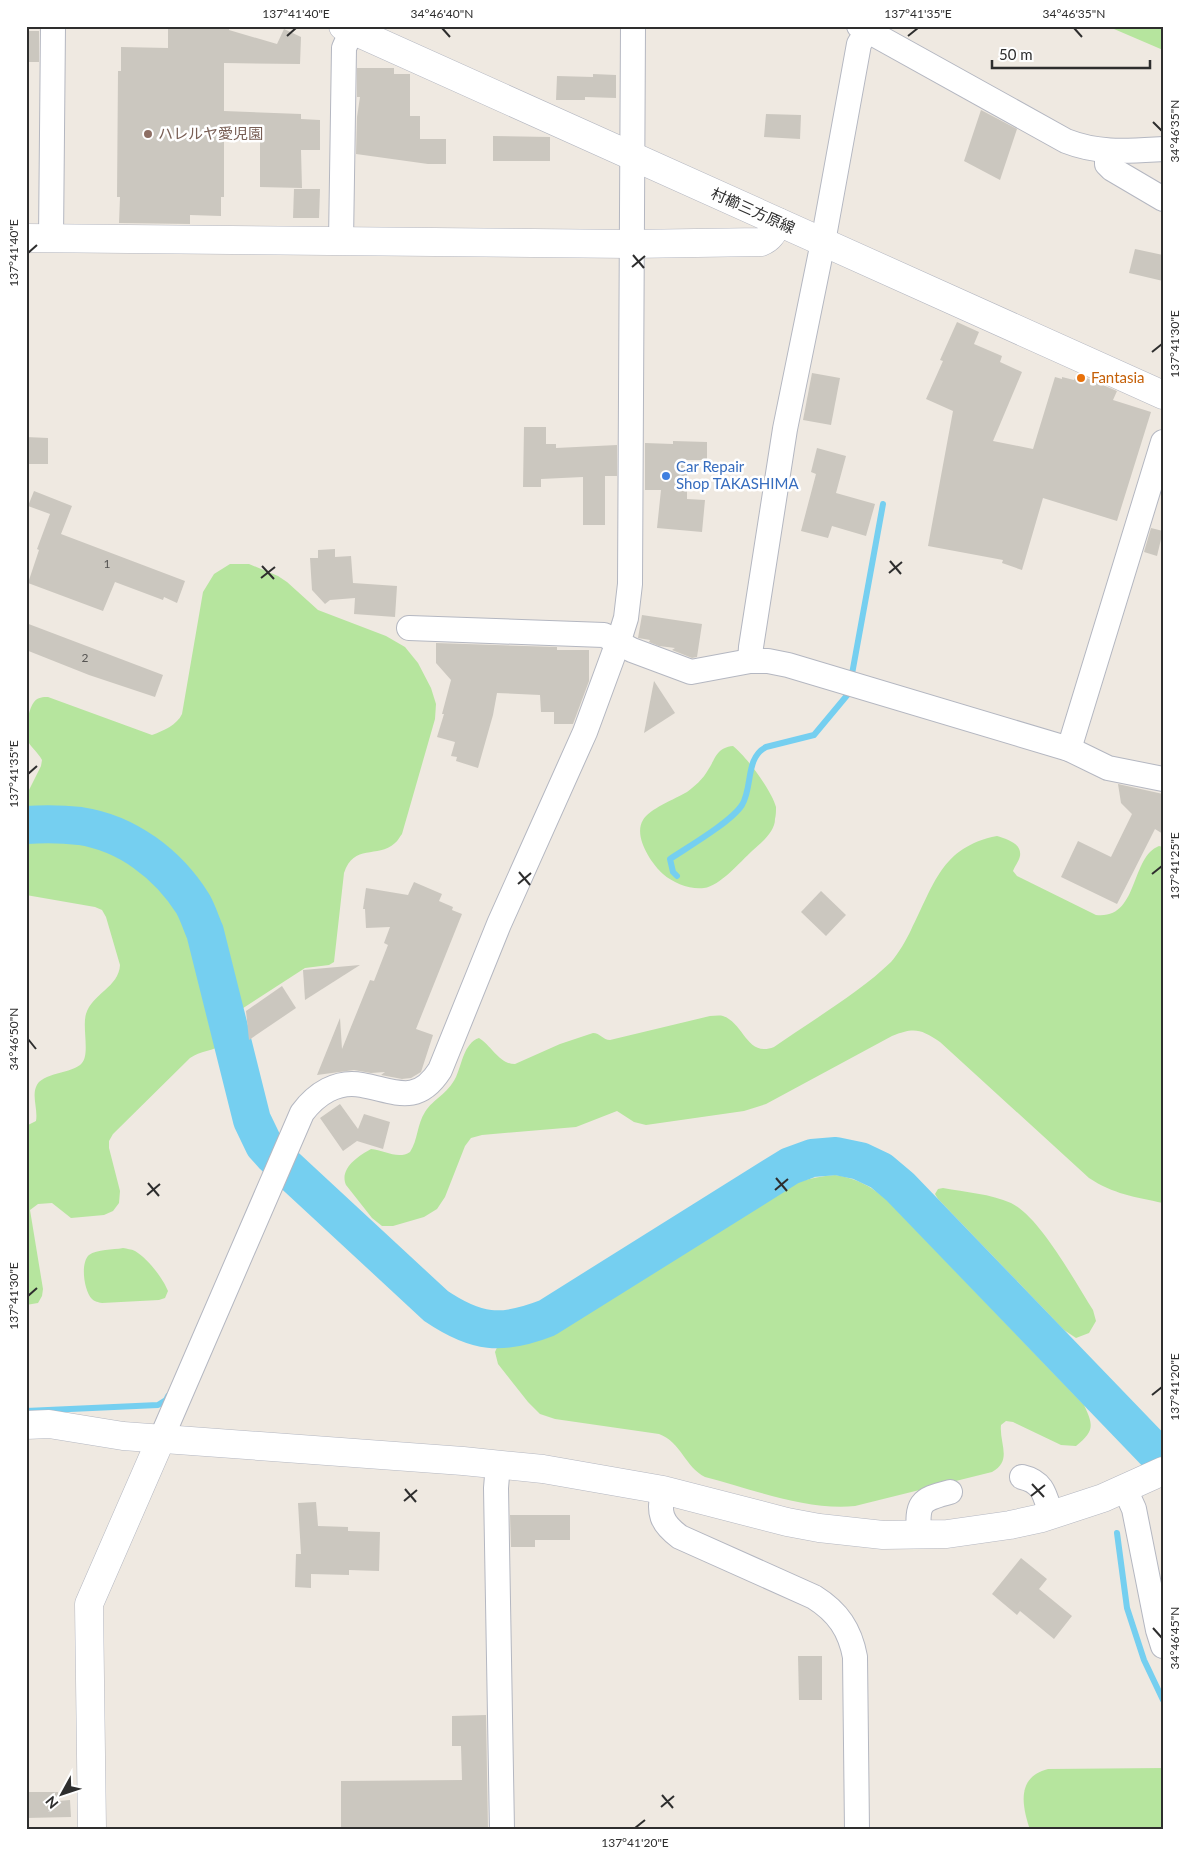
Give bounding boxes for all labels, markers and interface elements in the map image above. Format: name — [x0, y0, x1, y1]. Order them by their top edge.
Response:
text: 137°41'40"E — [262, 6, 330, 21]
text: 34°46'40"N — [411, 6, 473, 21]
text: 137°41'35"E — [884, 6, 952, 21]
text: 34°46'35"N — [1043, 6, 1105, 21]
scale bar — [992, 38, 1149, 70]
text: 50 m — [999, 45, 1033, 63]
text: 34°46'35"N — [1167, 100, 1182, 162]
place label: ハレルヤ愛児園 — [158, 124, 263, 142]
marker: ハレルヤ愛児園 — [142, 128, 154, 140]
street label: 村櫛三方原線 — [709, 184, 798, 237]
text: 137°41'40"E — [6, 219, 21, 287]
text: 137°41'30"E — [1167, 310, 1182, 378]
place label: Fantasia — [1091, 368, 1145, 386]
marker: Fantasia — [1075, 372, 1087, 384]
place label: Car Repair Shop TAKASHIMA — [676, 457, 799, 492]
marker: Car Repair Shop TAKASHIMA — [660, 470, 672, 482]
house number: 1 — [104, 556, 111, 571]
house number: 2 — [82, 650, 89, 665]
text: 137°41'35"E — [6, 740, 21, 808]
text: 137°41'25"E — [1167, 832, 1182, 900]
text: 34°46'50"N — [6, 1008, 21, 1070]
text: 137°41'30"E — [6, 1262, 21, 1330]
text: 137°41'20"E — [1167, 1353, 1182, 1421]
text: 34°46'45"N — [1167, 1607, 1182, 1669]
north arrow — [38, 1768, 88, 1818]
text: N — [42, 1793, 62, 1812]
text: 137°41'20"E — [601, 1835, 669, 1850]

